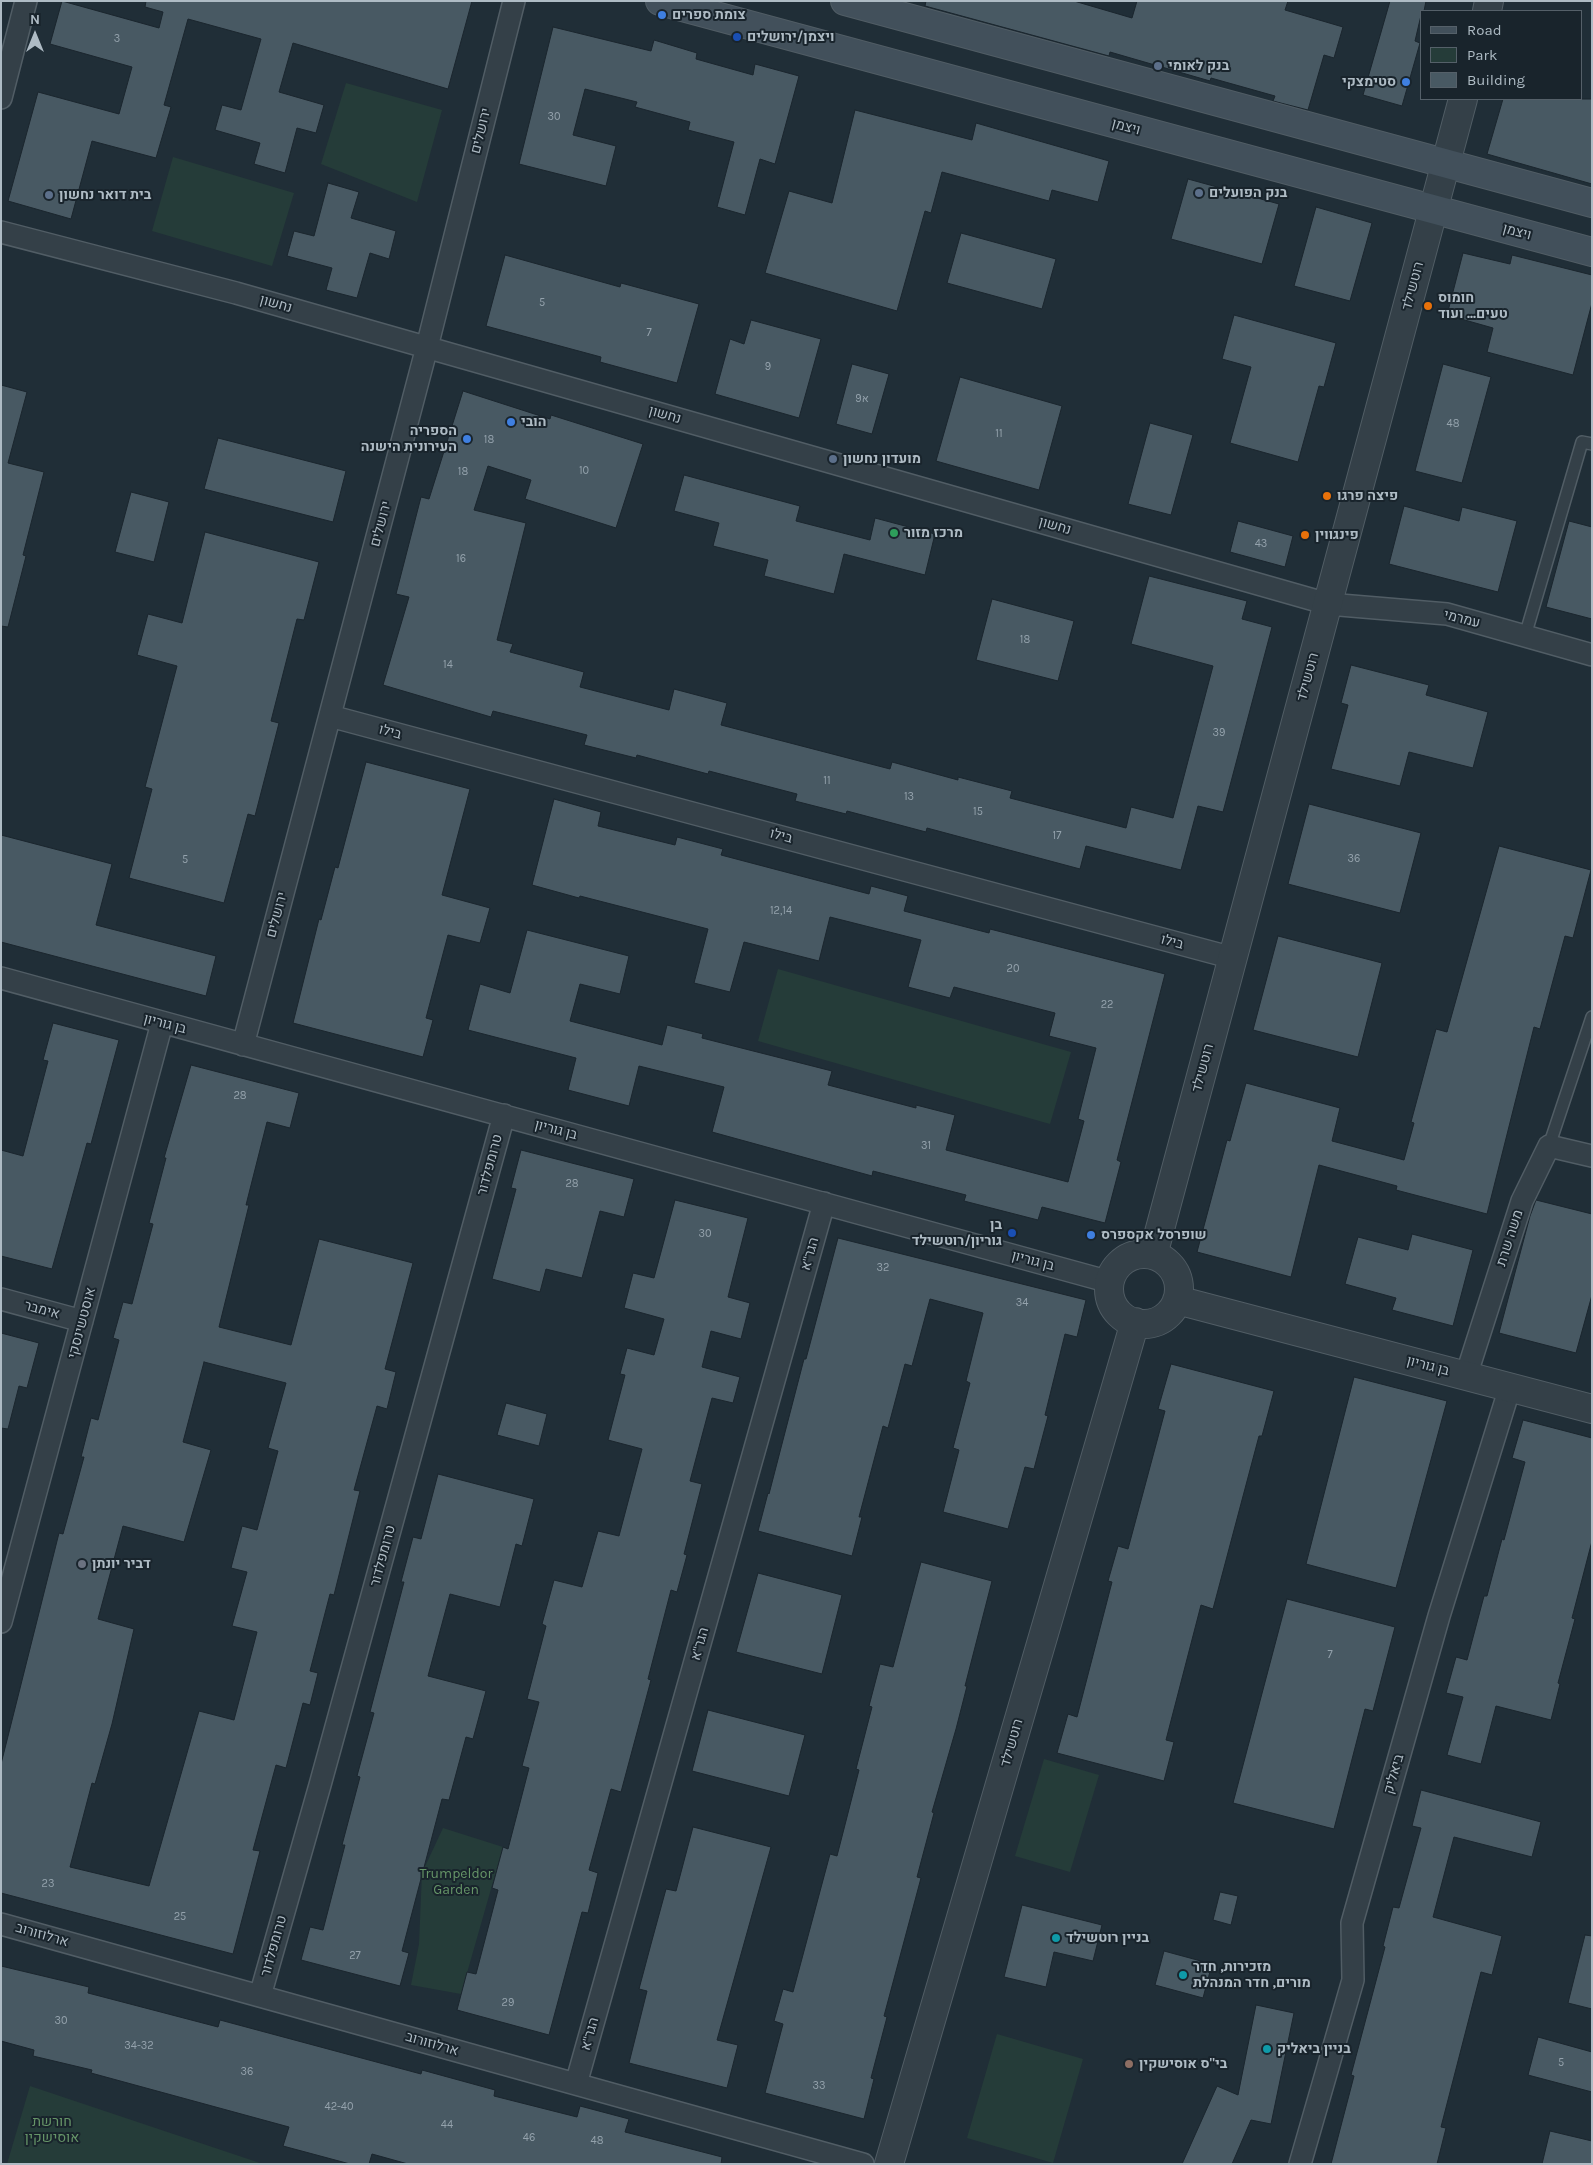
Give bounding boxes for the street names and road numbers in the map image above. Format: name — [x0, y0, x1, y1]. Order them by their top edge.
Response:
street label: ירושלים — [467, 106, 495, 156]
street label: ויצמן — [1110, 115, 1142, 139]
street label: ויצמן — [1501, 220, 1533, 244]
street label: רוטשילד — [1398, 260, 1428, 312]
street label: נחשון — [258, 291, 294, 317]
street label: נחשון — [647, 402, 683, 428]
street label: ירושלים — [367, 499, 395, 549]
street label: נחשון — [1037, 513, 1073, 539]
street label: עמרמי — [1442, 606, 1482, 632]
street label: רוטשילד — [1293, 651, 1323, 703]
street label: בילו — [377, 721, 403, 743]
street label: בילו — [768, 825, 794, 847]
street label: ירושלים — [263, 890, 291, 940]
street label: בילו — [1159, 931, 1185, 953]
street label: בן גוריון — [142, 1010, 188, 1038]
street label: רוטשילד — [1188, 1042, 1218, 1094]
street label: בן גוריון — [533, 1116, 579, 1144]
street label: טרומפלדור — [474, 1133, 506, 1197]
street label: משה שרת — [1493, 1208, 1527, 1268]
street label: הגר"א — [797, 1235, 823, 1273]
street label: בן גוריון — [1010, 1247, 1056, 1275]
street label: אוסטשינסקי — [64, 1286, 100, 1360]
street label: אימבר — [22, 1297, 62, 1323]
street label: בן גוריון — [1405, 1352, 1451, 1380]
street label: טרומפלדור — [367, 1524, 399, 1588]
street label: הגר"א — [687, 1625, 713, 1663]
street label: רוטשילד — [997, 1717, 1027, 1769]
street label: ביאליק — [1380, 1752, 1408, 1796]
street label: טרומפלדור — [257, 1914, 291, 1978]
street label: ארלוזורוב — [13, 1919, 71, 1951]
street label: הגר"א — [577, 2015, 603, 2053]
street label: ארלוזורוב — [403, 2028, 461, 2060]

